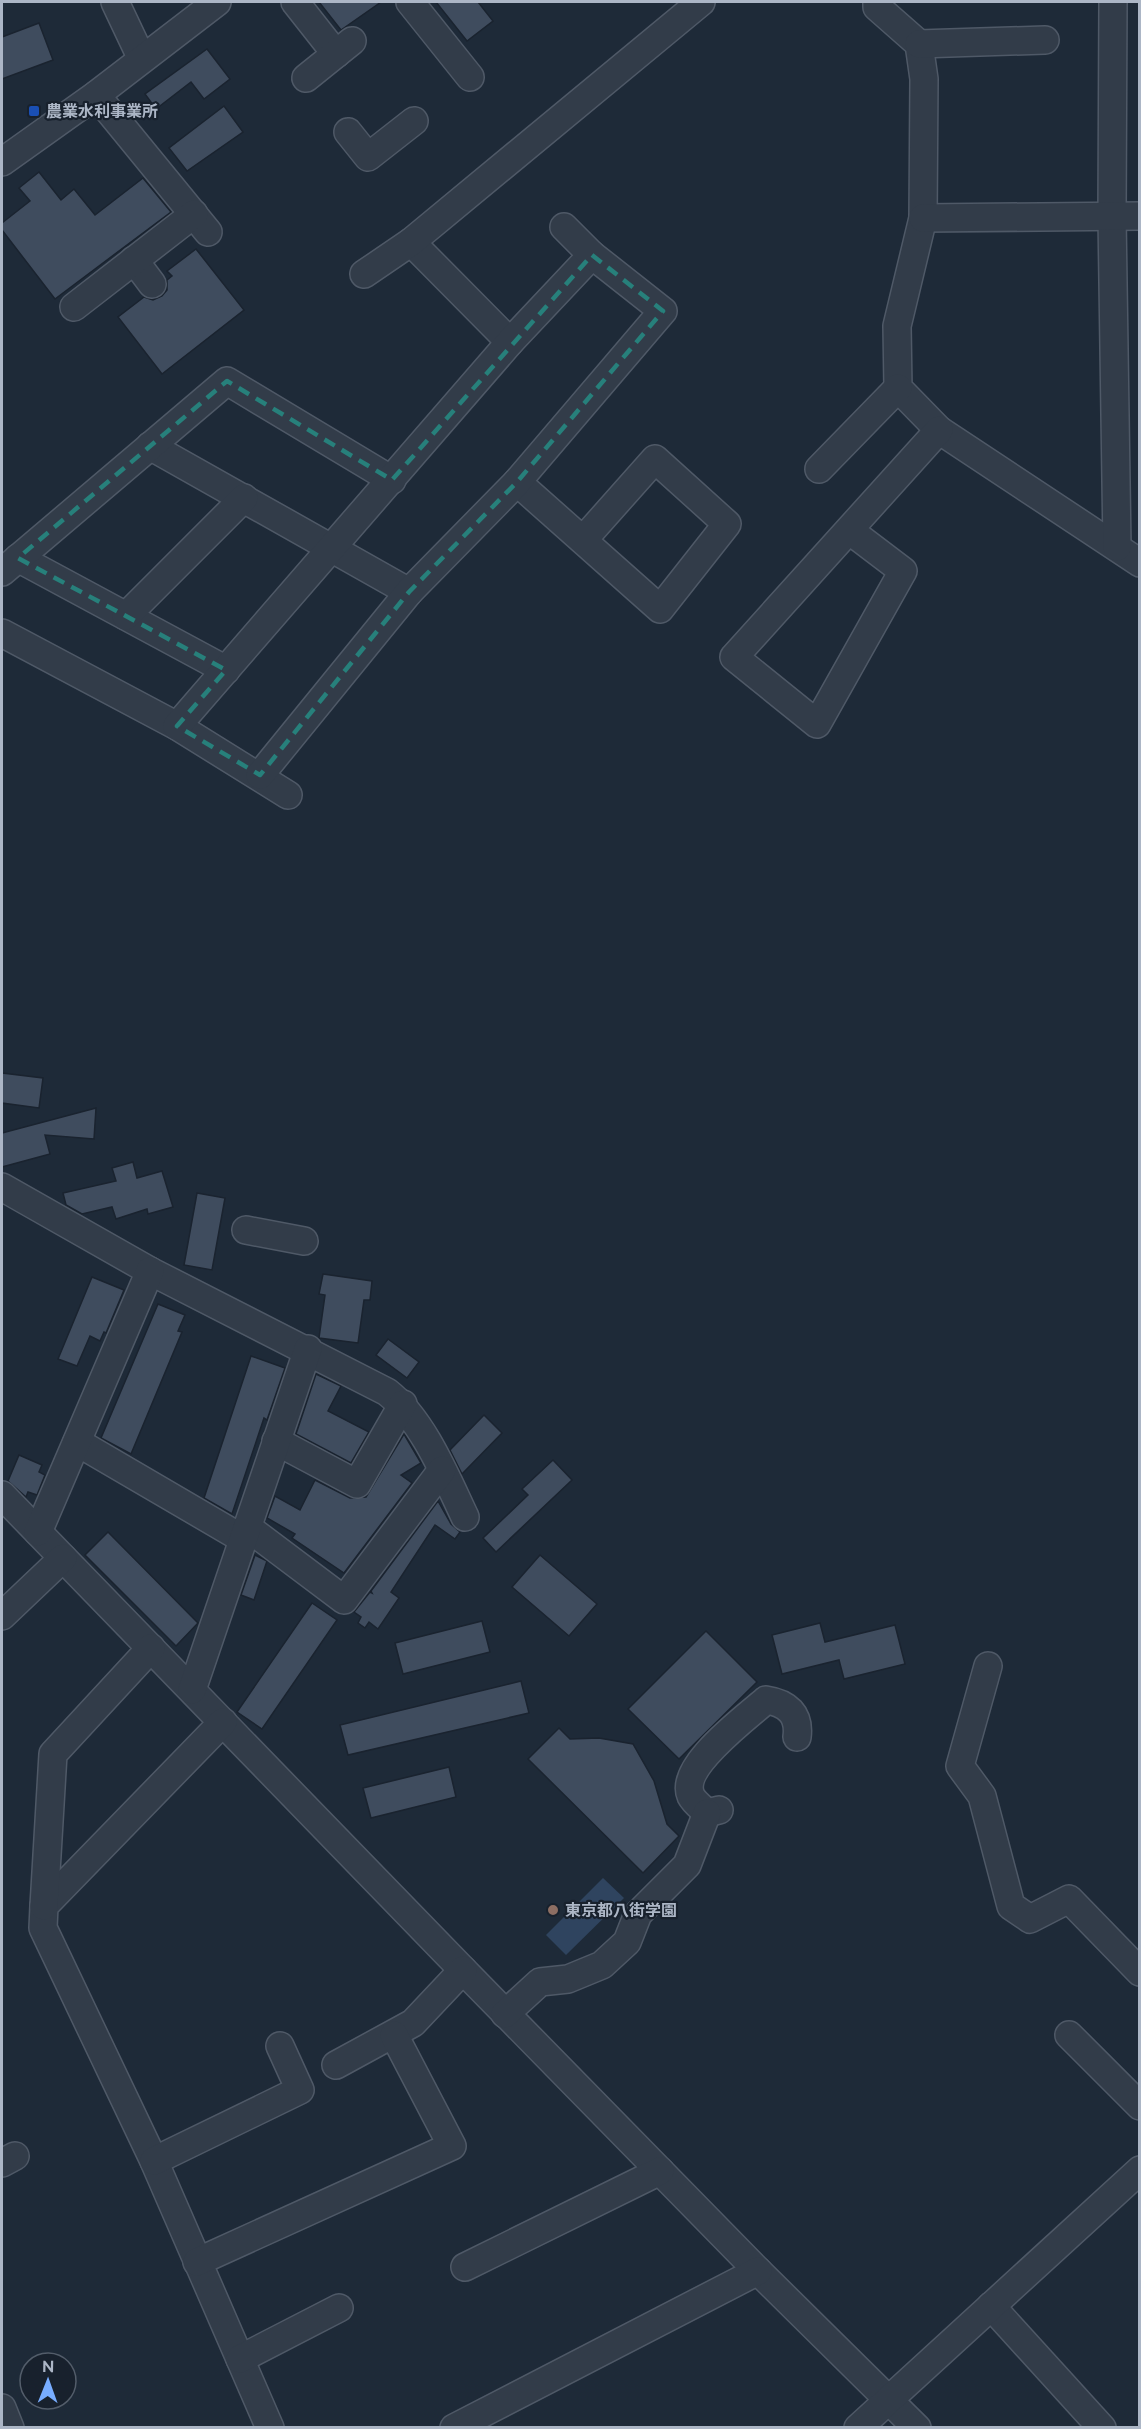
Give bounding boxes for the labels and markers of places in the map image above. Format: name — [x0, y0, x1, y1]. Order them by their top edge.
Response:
place label: 農業水利事業所 — [46, 102, 158, 121]
marker: 農業水利事業所 — [27, 104, 41, 118]
place label: 東京都八街学園 — [565, 1901, 677, 1920]
marker: 東京都八街学園 — [546, 1903, 560, 1917]

